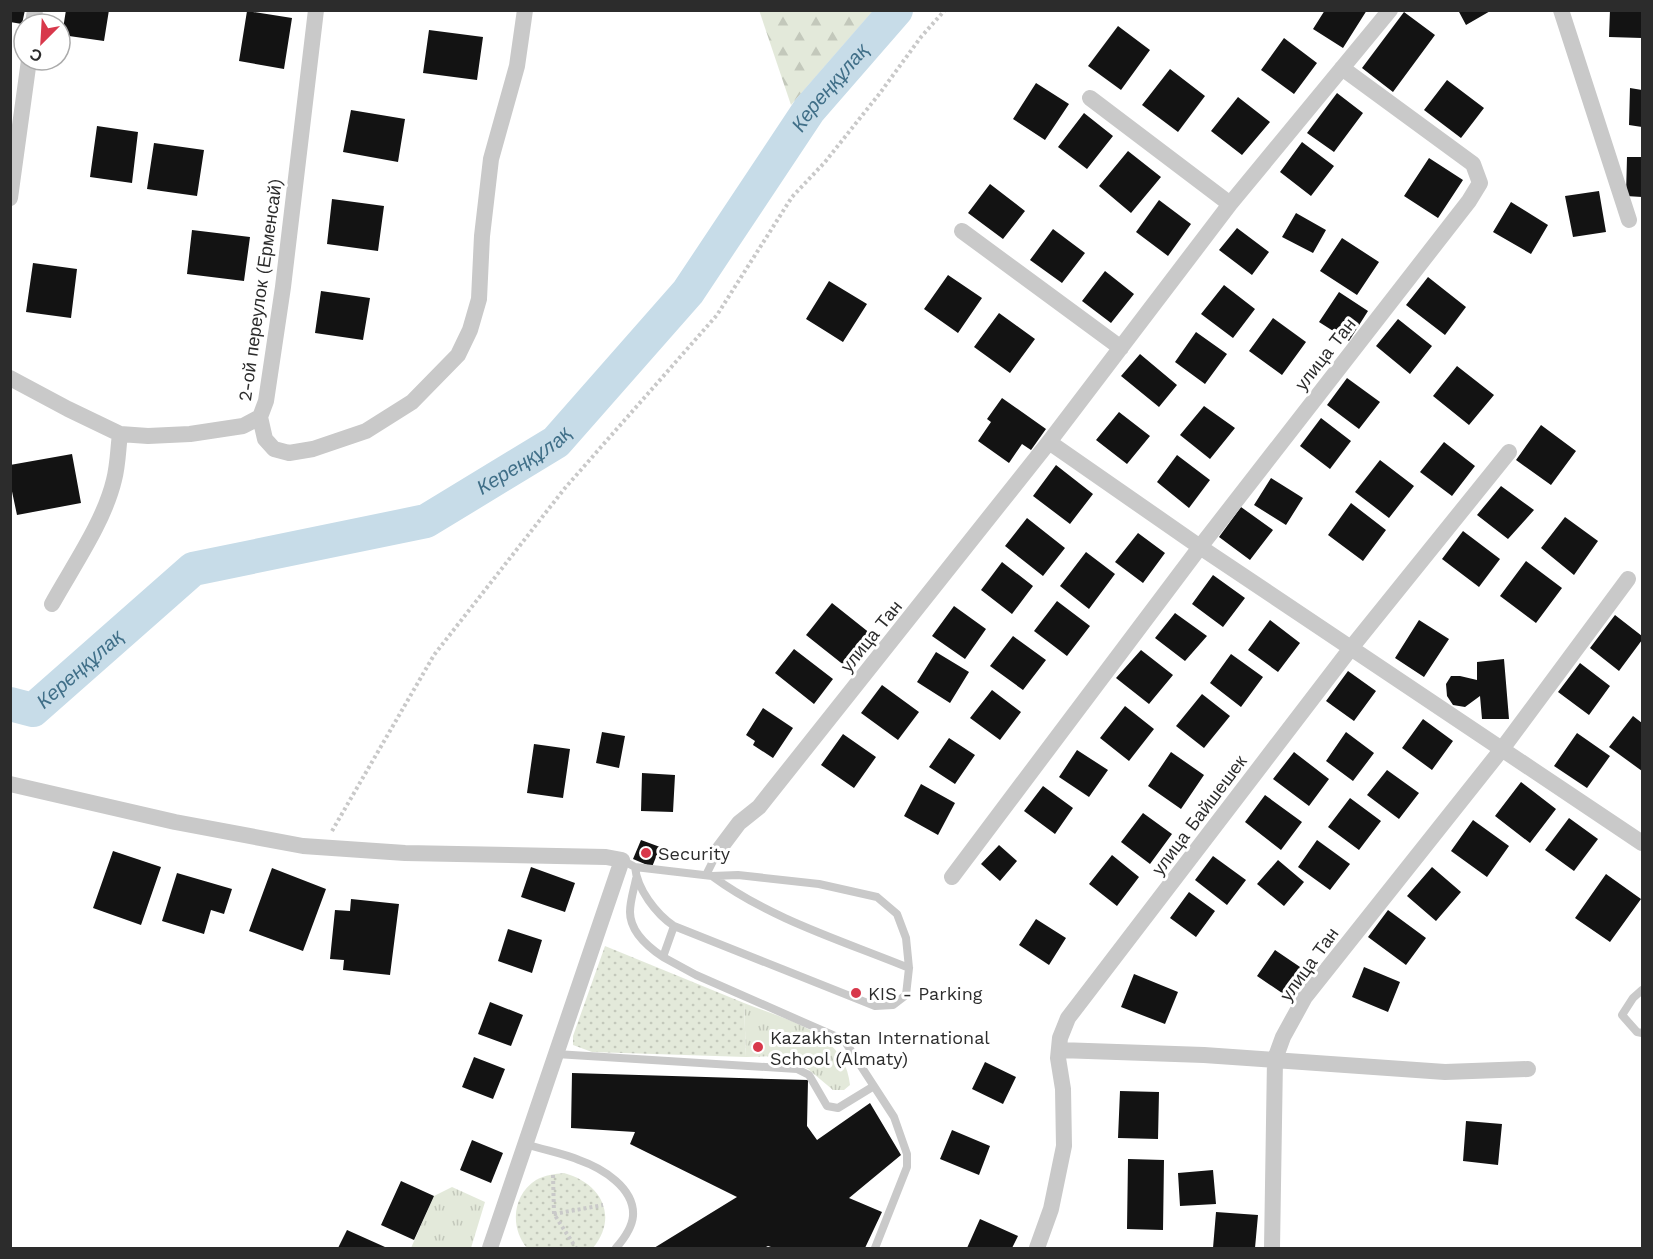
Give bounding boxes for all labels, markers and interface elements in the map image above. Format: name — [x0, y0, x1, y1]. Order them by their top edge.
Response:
north arrow — [12, 12, 72, 72]
water label: Кереңқұлақ — [786, 37, 874, 136]
text: С — [27, 44, 45, 66]
street label: 2-ой переулок (Ерменсай) — [234, 177, 286, 403]
street label: улица Тан — [1290, 314, 1360, 394]
water label: Кереңқұлақ — [472, 420, 577, 499]
street label: улица Тан — [836, 596, 906, 676]
water label: Кереңқұлақ — [31, 623, 129, 713]
street label: улица Байшешек — [1147, 751, 1251, 879]
place label: Security — [658, 843, 731, 864]
marker: Security — [639, 846, 653, 860]
street label: улица Тан — [1275, 923, 1343, 1005]
place label: KIS - Parking — [868, 983, 983, 1004]
marker: KIS - Parking — [849, 986, 863, 1000]
place label: Kazakhstan International School (Almaty) — [770, 1027, 990, 1069]
marker: Kazakhstan International School (Almaty) — [751, 1040, 765, 1054]

